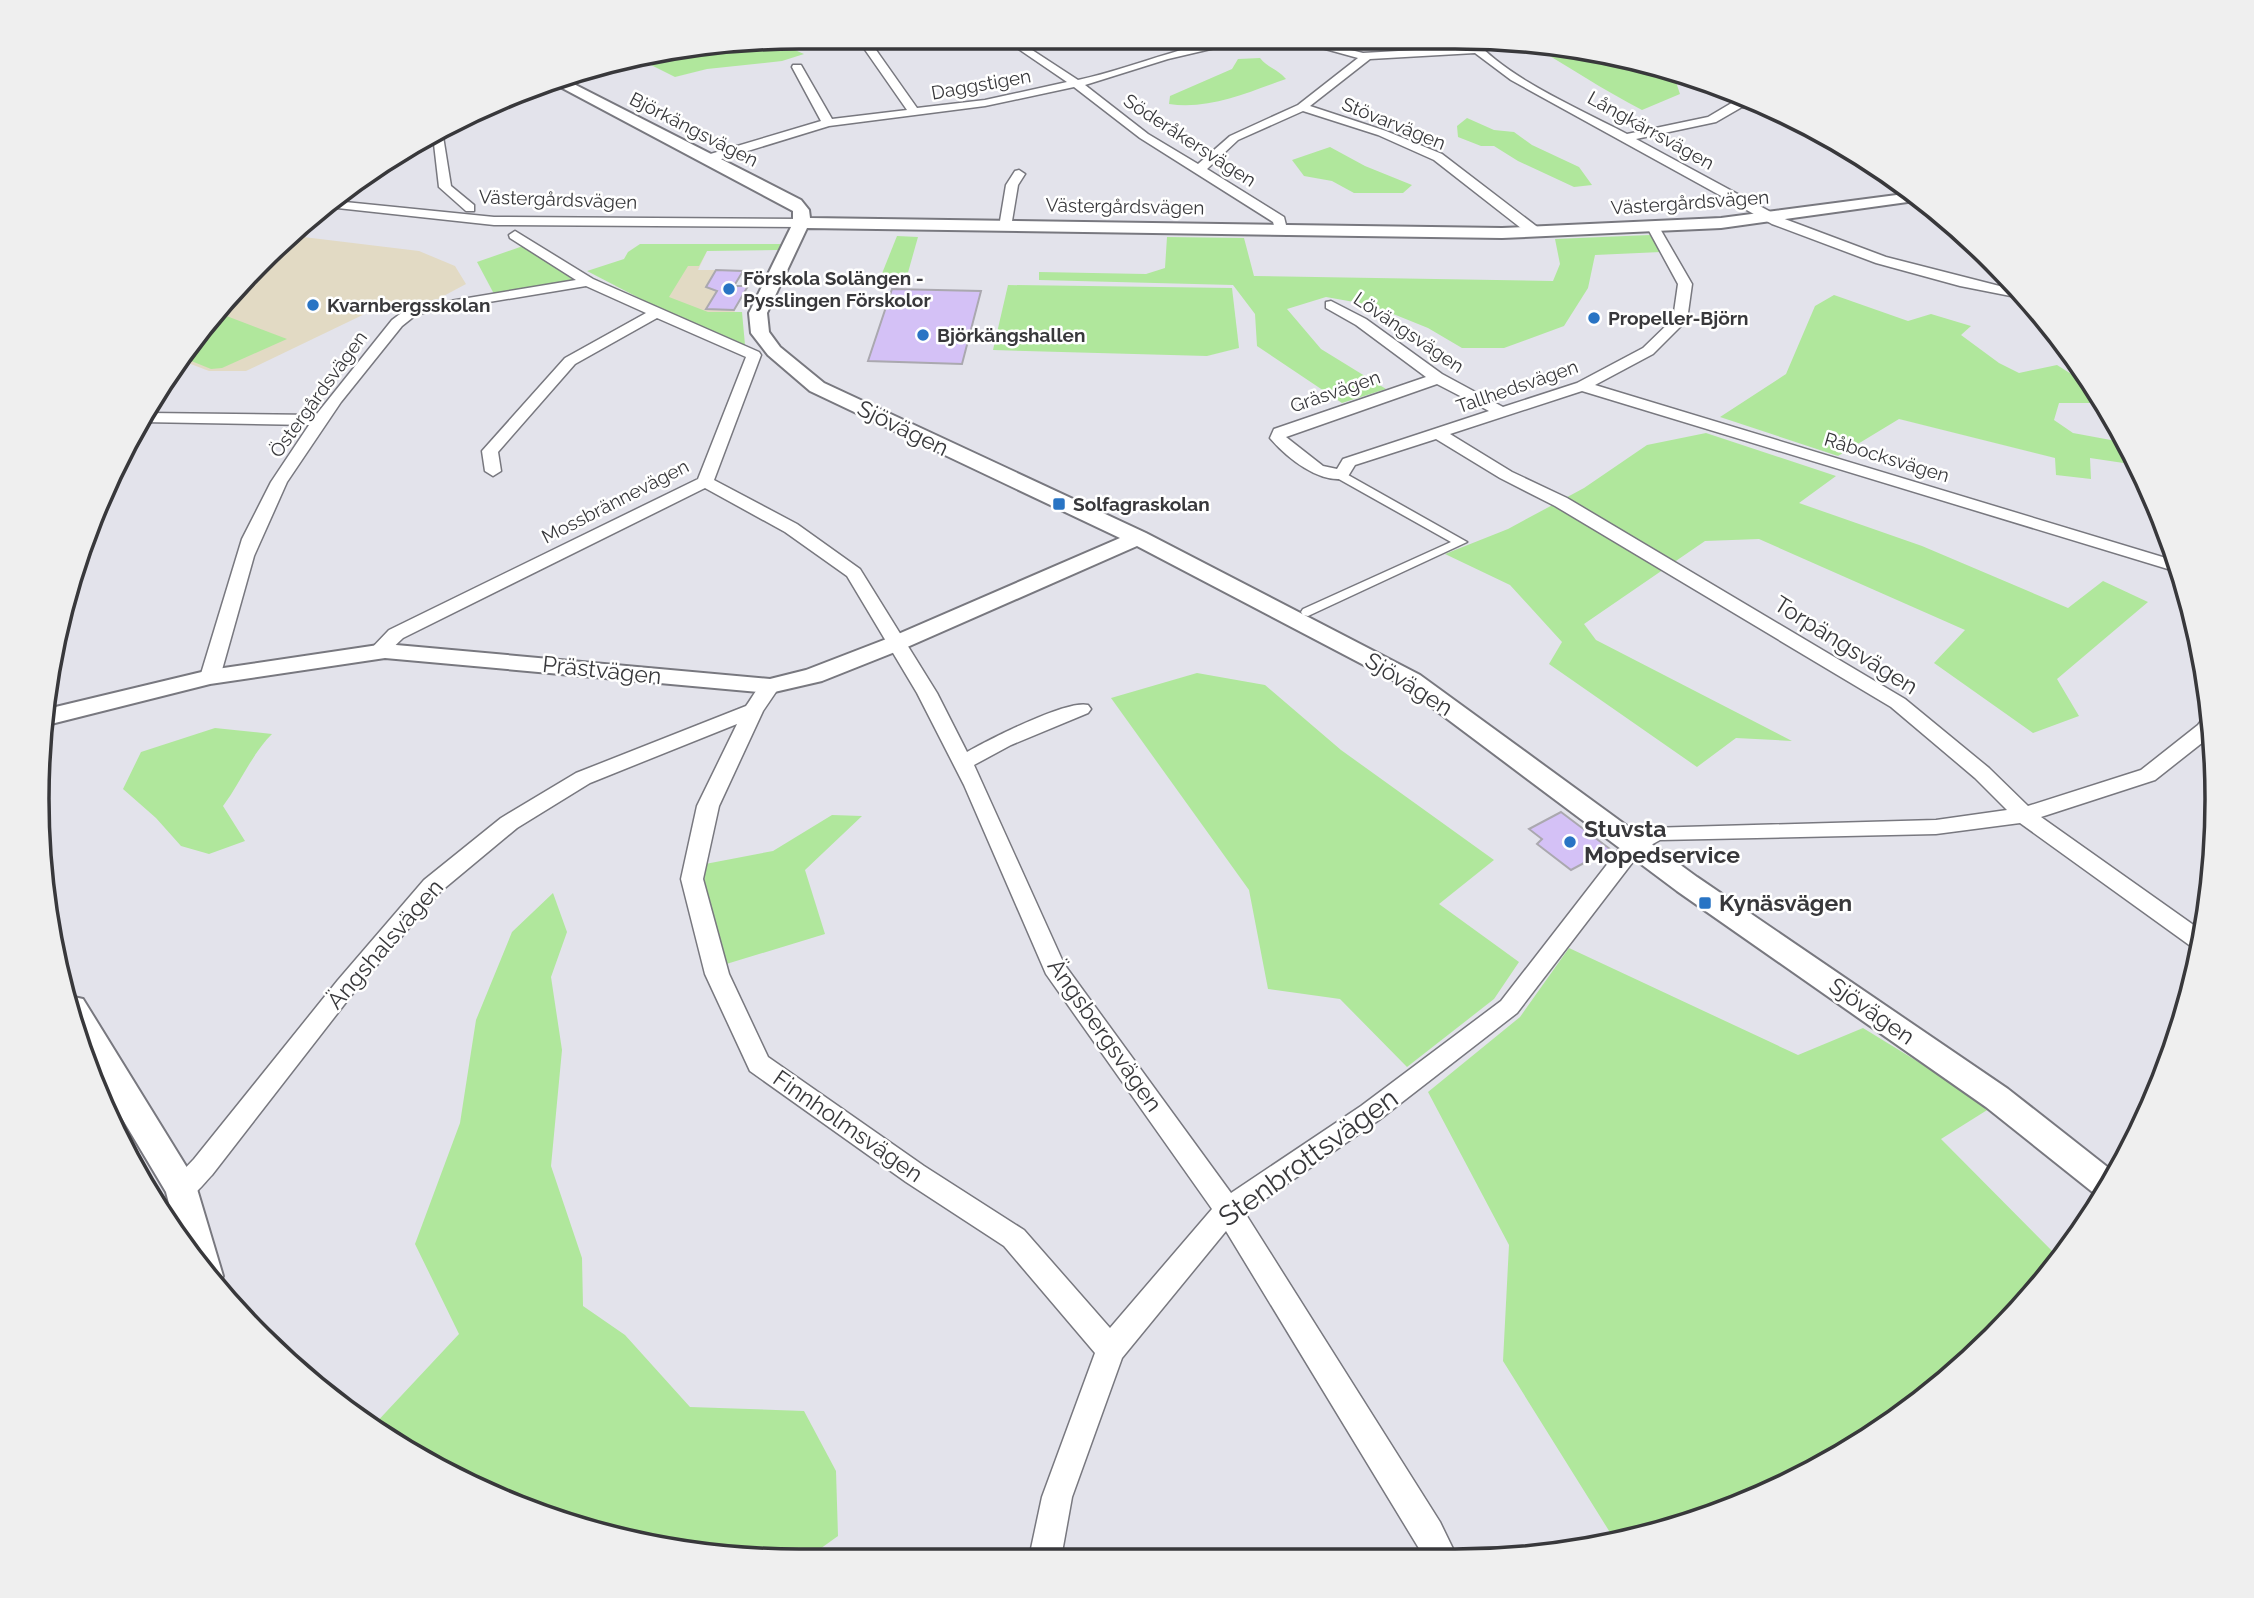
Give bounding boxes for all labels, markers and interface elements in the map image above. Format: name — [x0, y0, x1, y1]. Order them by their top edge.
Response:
street label: Daggstigen — [929, 64, 1033, 104]
street label: Långkärrsvägen — [1584, 86, 1718, 174]
street label: Björkängsvägen — [626, 87, 762, 171]
street label: Söderåkersvägen — [1120, 89, 1260, 191]
street label: Stövarvägen — [1339, 92, 1449, 154]
street label: Västergårdsvägen — [478, 185, 638, 213]
street label: Västergårdsvägen — [1610, 185, 1770, 219]
street label: Västergårdsvägen — [1045, 194, 1205, 218]
place label: Förskola Solängen - Pysslingen Förskolor — [743, 267, 931, 311]
marker: Förskola Solängen - Pysslingen Förskolor — [721, 281, 737, 297]
street label: Lövängsvägen — [1350, 287, 1468, 377]
place label: Kvarnbergsskolan — [327, 294, 490, 316]
marker: Kvarnbergsskolan — [305, 297, 321, 313]
place label: Propeller-Björn — [1608, 307, 1749, 329]
marker: Propeller-Björn — [1586, 310, 1602, 326]
place label: Björkängshallen — [937, 324, 1085, 346]
street label: Östergårdsvägen — [265, 327, 371, 461]
marker: Björkängshallen — [915, 327, 931, 343]
street label: Tallhedsvägen — [1453, 355, 1581, 417]
street label: Gräsvägen — [1287, 365, 1383, 417]
street label: Sjövägen — [853, 394, 953, 461]
street label: Råbocksvägen — [1822, 428, 1952, 486]
street label: Mossbrännevägen — [538, 454, 692, 548]
place label: Solfagraskolan — [1073, 493, 1210, 515]
marker: Solfagraskolan — [1051, 496, 1067, 512]
street label: Torpängsvägen — [1770, 590, 1923, 699]
street label: Sjövägen — [1361, 646, 1458, 721]
street label: Prästvägen — [541, 650, 663, 689]
place label: Stuvsta Mopedservice — [1584, 815, 1740, 868]
marker: Stuvsta Mopedservice — [1562, 834, 1578, 850]
street label: Ängshalsvägen — [321, 873, 448, 1014]
place label: Kynäsvägen — [1719, 889, 1852, 916]
marker: Kynäsvägen — [1697, 895, 1713, 911]
street label: Ängsbergsvägen — [1043, 953, 1168, 1116]
street label: Sjövägen — [1824, 971, 1920, 1050]
street label: Finnholmsvägen — [768, 1064, 928, 1187]
street label: Stenbrottsvägen — [1212, 1081, 1404, 1234]

